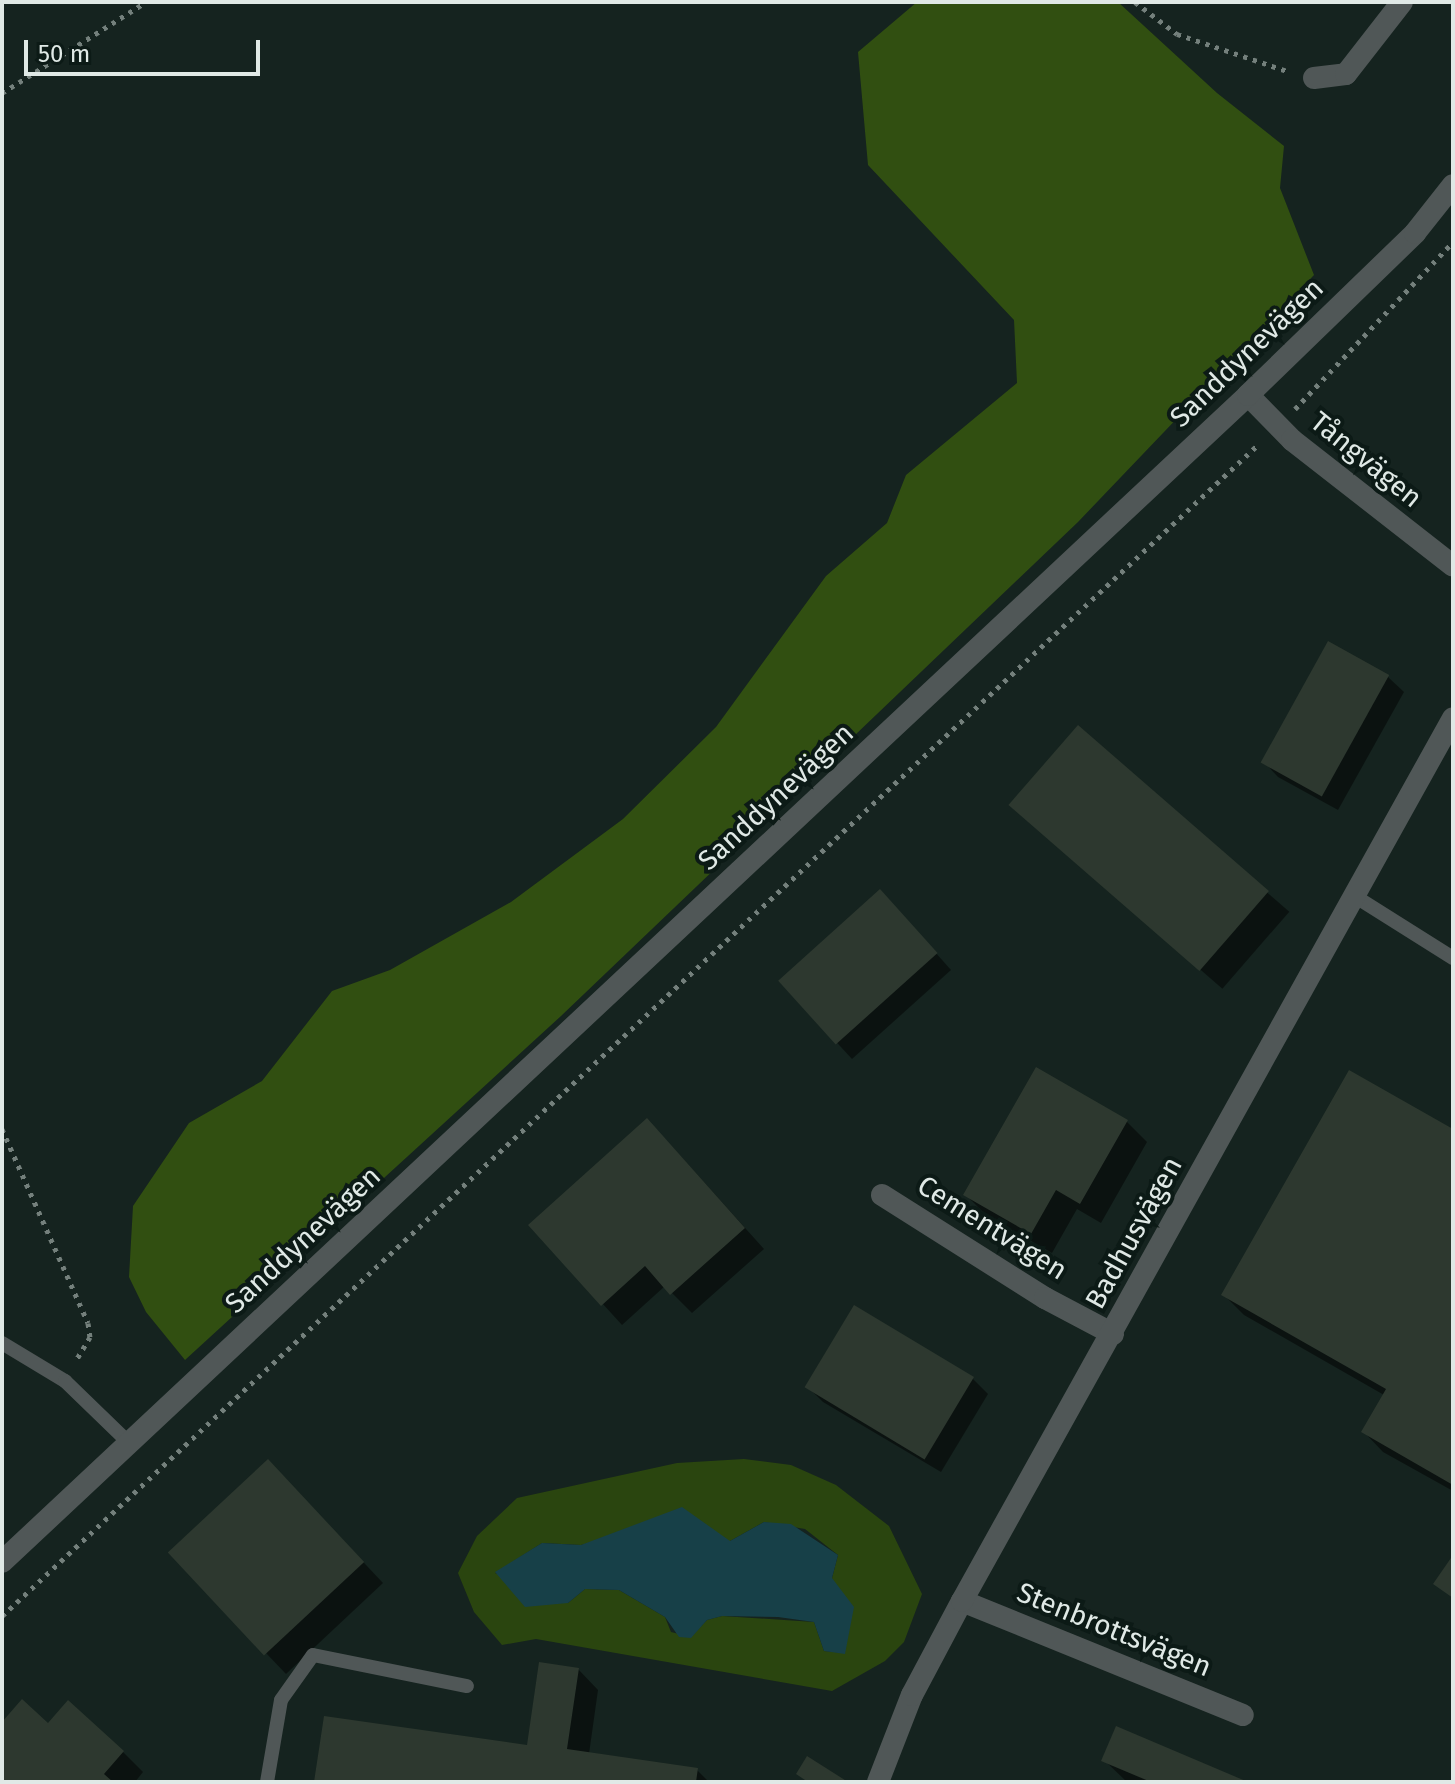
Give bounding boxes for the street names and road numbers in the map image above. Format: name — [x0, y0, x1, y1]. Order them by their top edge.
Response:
street label: Sanddynevägen — [1163, 272, 1331, 434]
street label: Tångvägen — [1304, 405, 1428, 515]
street label: Sanddynevägen — [691, 717, 861, 877]
street label: Badhusvägen — [1078, 1151, 1190, 1315]
street label: Sanddynevägen — [218, 1160, 388, 1320]
street label: Cementvägen — [911, 1169, 1073, 1287]
street label: Stenbrottsvägen — [1012, 1576, 1216, 1684]

